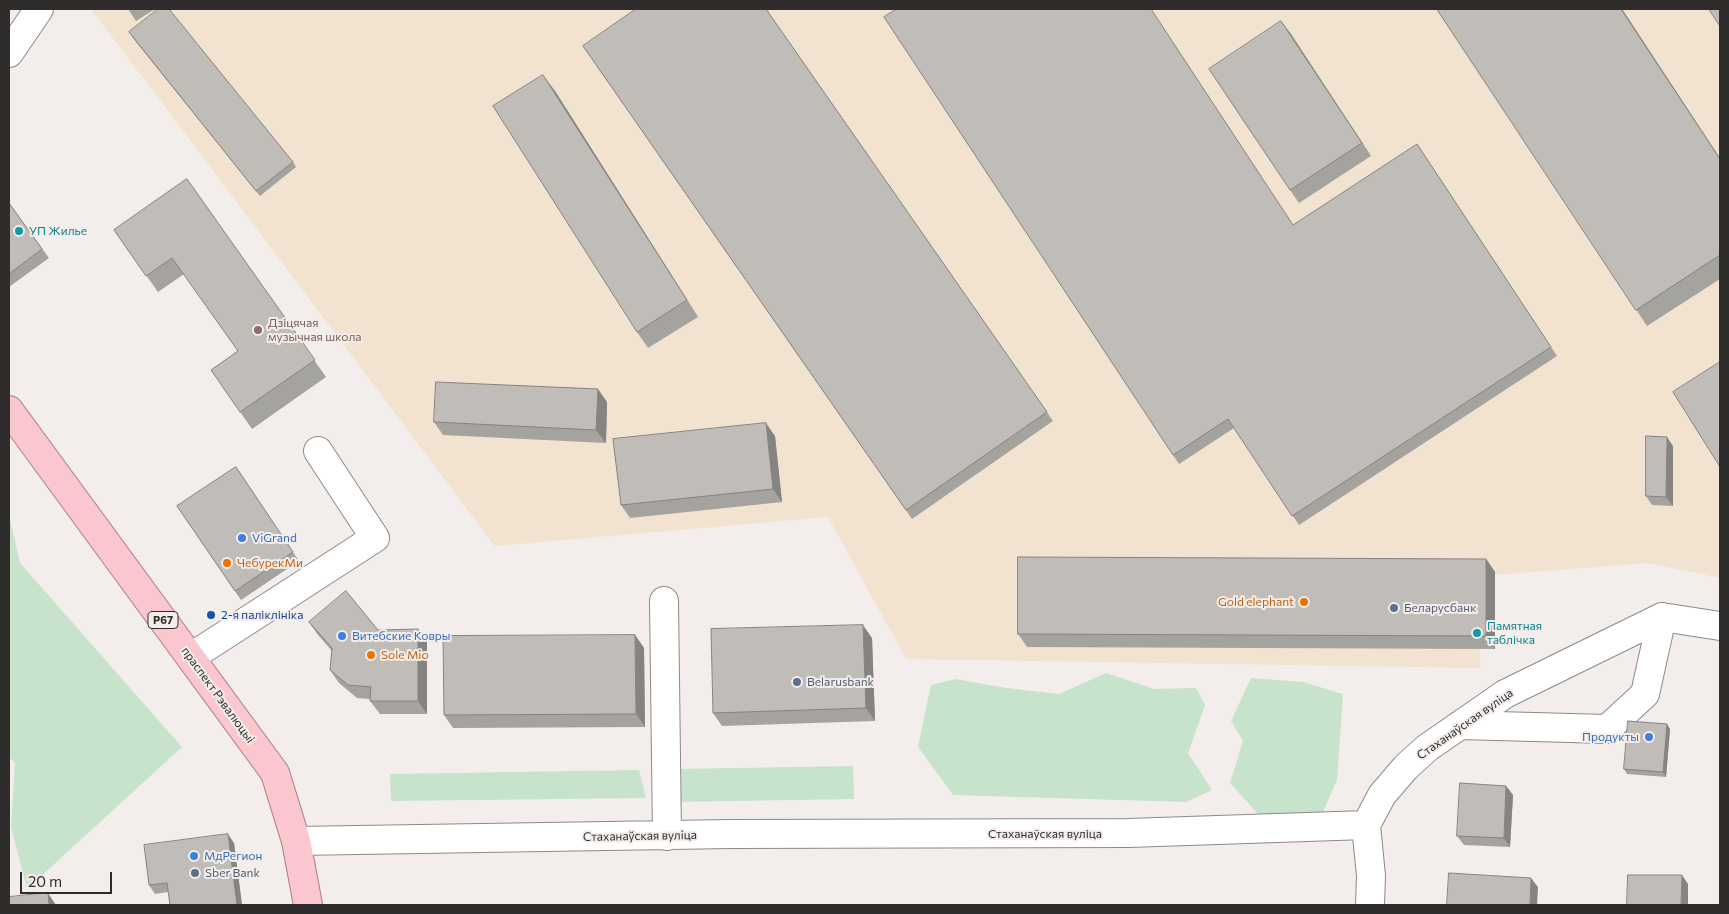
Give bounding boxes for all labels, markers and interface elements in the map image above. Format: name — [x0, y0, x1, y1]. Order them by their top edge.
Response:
place label: УП Жилье — [29, 224, 87, 238]
marker: УП Жилье — [13, 225, 25, 237]
place label: Дзіцячая музычная школа — [268, 316, 362, 344]
marker: Дзіцячая музычная школа — [252, 324, 264, 336]
place label: ViGrand — [252, 531, 297, 545]
marker: ViGrand — [236, 532, 248, 544]
place label: ЧебурекМи — [237, 556, 303, 570]
marker: ЧебурекМи — [221, 557, 233, 569]
place label: Gold elephant — [1218, 595, 1294, 609]
marker: Gold elephant — [1298, 596, 1310, 608]
place label: Беларусбанк — [1404, 601, 1477, 615]
marker: Беларусбанк — [1388, 602, 1400, 614]
place label: 2-я паліклініка — [221, 608, 303, 622]
marker: 2-я паліклініка — [205, 609, 217, 621]
road number: Р67 — [148, 612, 178, 628]
place label: Памятная таблічка — [1487, 619, 1542, 647]
marker: Памятная таблічка — [1471, 627, 1483, 639]
place label: Витебские Ковры — [352, 629, 451, 643]
marker: Витебские Ковры — [336, 630, 348, 642]
street label: праспект Рэвалюцыі — [178, 644, 258, 746]
place label: Sole Mio — [381, 648, 429, 662]
marker: Sole Mio — [365, 649, 377, 661]
place label: Belarusbank — [807, 675, 874, 689]
marker: Belarusbank — [791, 676, 803, 688]
street label: Стаханаўская вуліца — [1414, 685, 1516, 763]
place label: Продукты — [1582, 730, 1639, 744]
marker: Продукты — [1643, 731, 1655, 743]
street label: Стаханаўская вуліца — [988, 827, 1102, 841]
street label: Стаханаўская вуліца — [583, 828, 697, 844]
place label: МдРегион — [204, 849, 262, 863]
marker: МдРегион — [188, 850, 200, 862]
scale bar — [22, 862, 115, 894]
place label: Sber Bank — [205, 866, 260, 880]
marker: Sber Bank — [189, 867, 201, 879]
text: 20 m — [28, 872, 62, 890]

